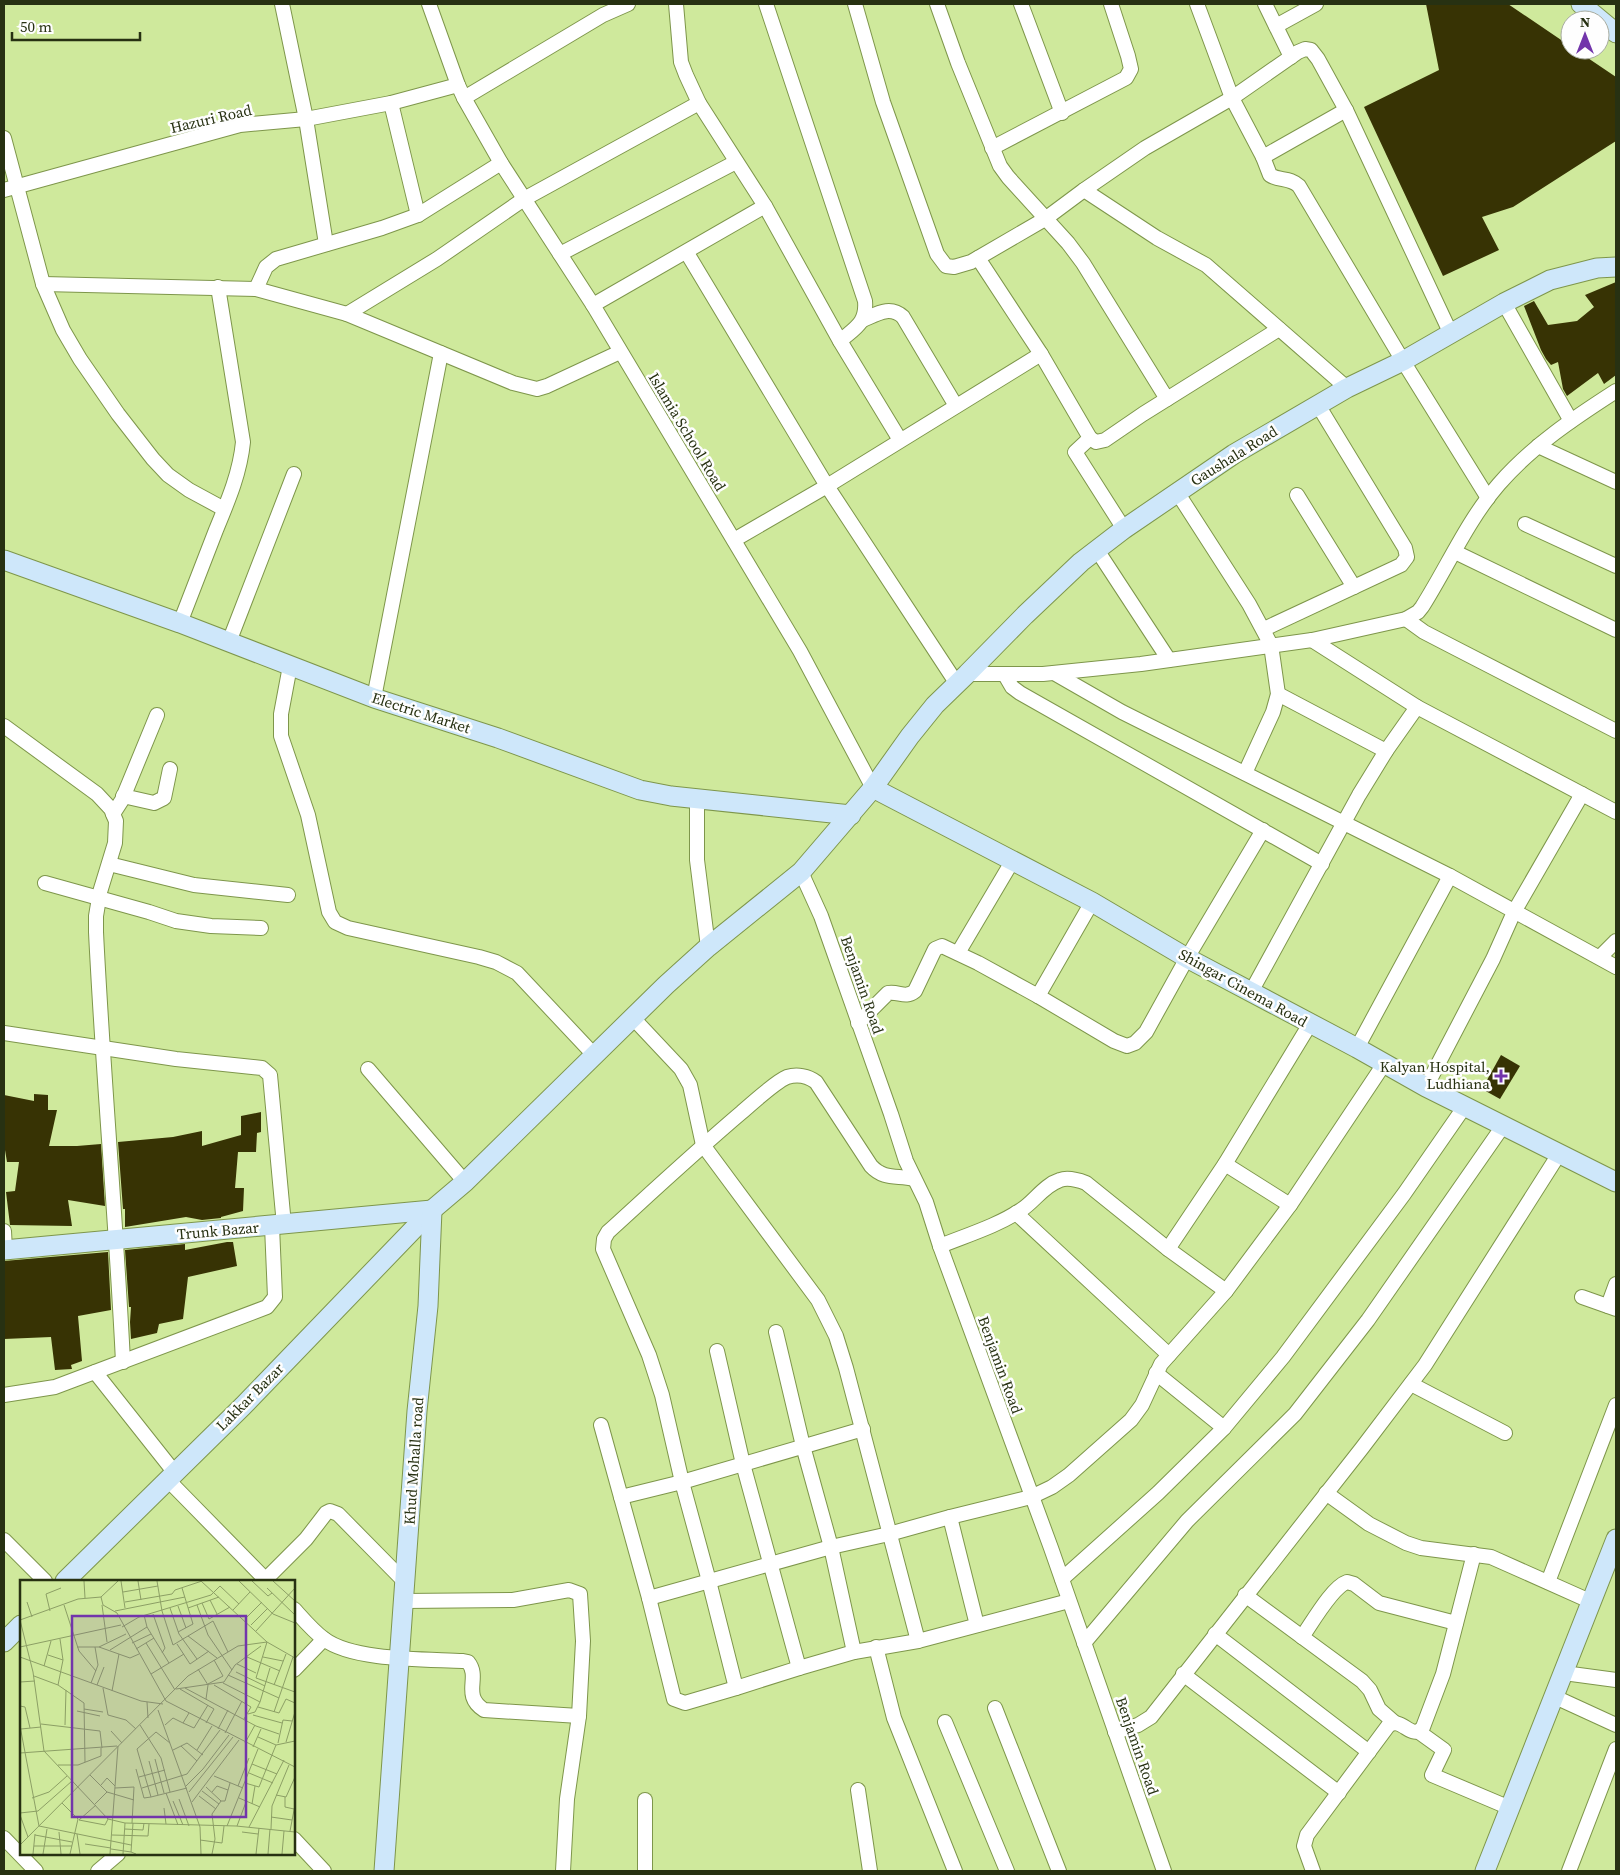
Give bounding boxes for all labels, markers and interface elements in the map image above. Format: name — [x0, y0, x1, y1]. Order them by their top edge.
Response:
scale bar — [12, 10, 140, 42]
north arrow — [1560, 10, 1610, 60]
text: N — [1580, 12, 1590, 32]
text: 50 m — [20, 16, 52, 37]
street label: Hazuri Road — [168, 99, 254, 138]
street label: Islamia School Road — [644, 369, 731, 495]
street label: Gaushala Road — [1186, 420, 1282, 491]
street label: Electric Market — [369, 687, 473, 738]
street label: Benjamin Road — [836, 933, 889, 1037]
street label: Shingar Cinema Road — [1175, 943, 1312, 1032]
place label: Kalyan Hospital, Ludhiana — [1380, 1056, 1490, 1094]
marker: Kalyan Hospital, Ludhiana — [1494, 1069, 1508, 1083]
street label: Trunk Bazar — [176, 1216, 261, 1245]
street label: Benjamin Road — [973, 1313, 1028, 1417]
street label: Lakkar Bazar — [211, 1358, 289, 1435]
street label: Khud Mohalla road — [399, 1396, 428, 1526]
inset map — [20, 1580, 295, 1855]
street label: Benjamin Road — [1111, 1694, 1164, 1798]

